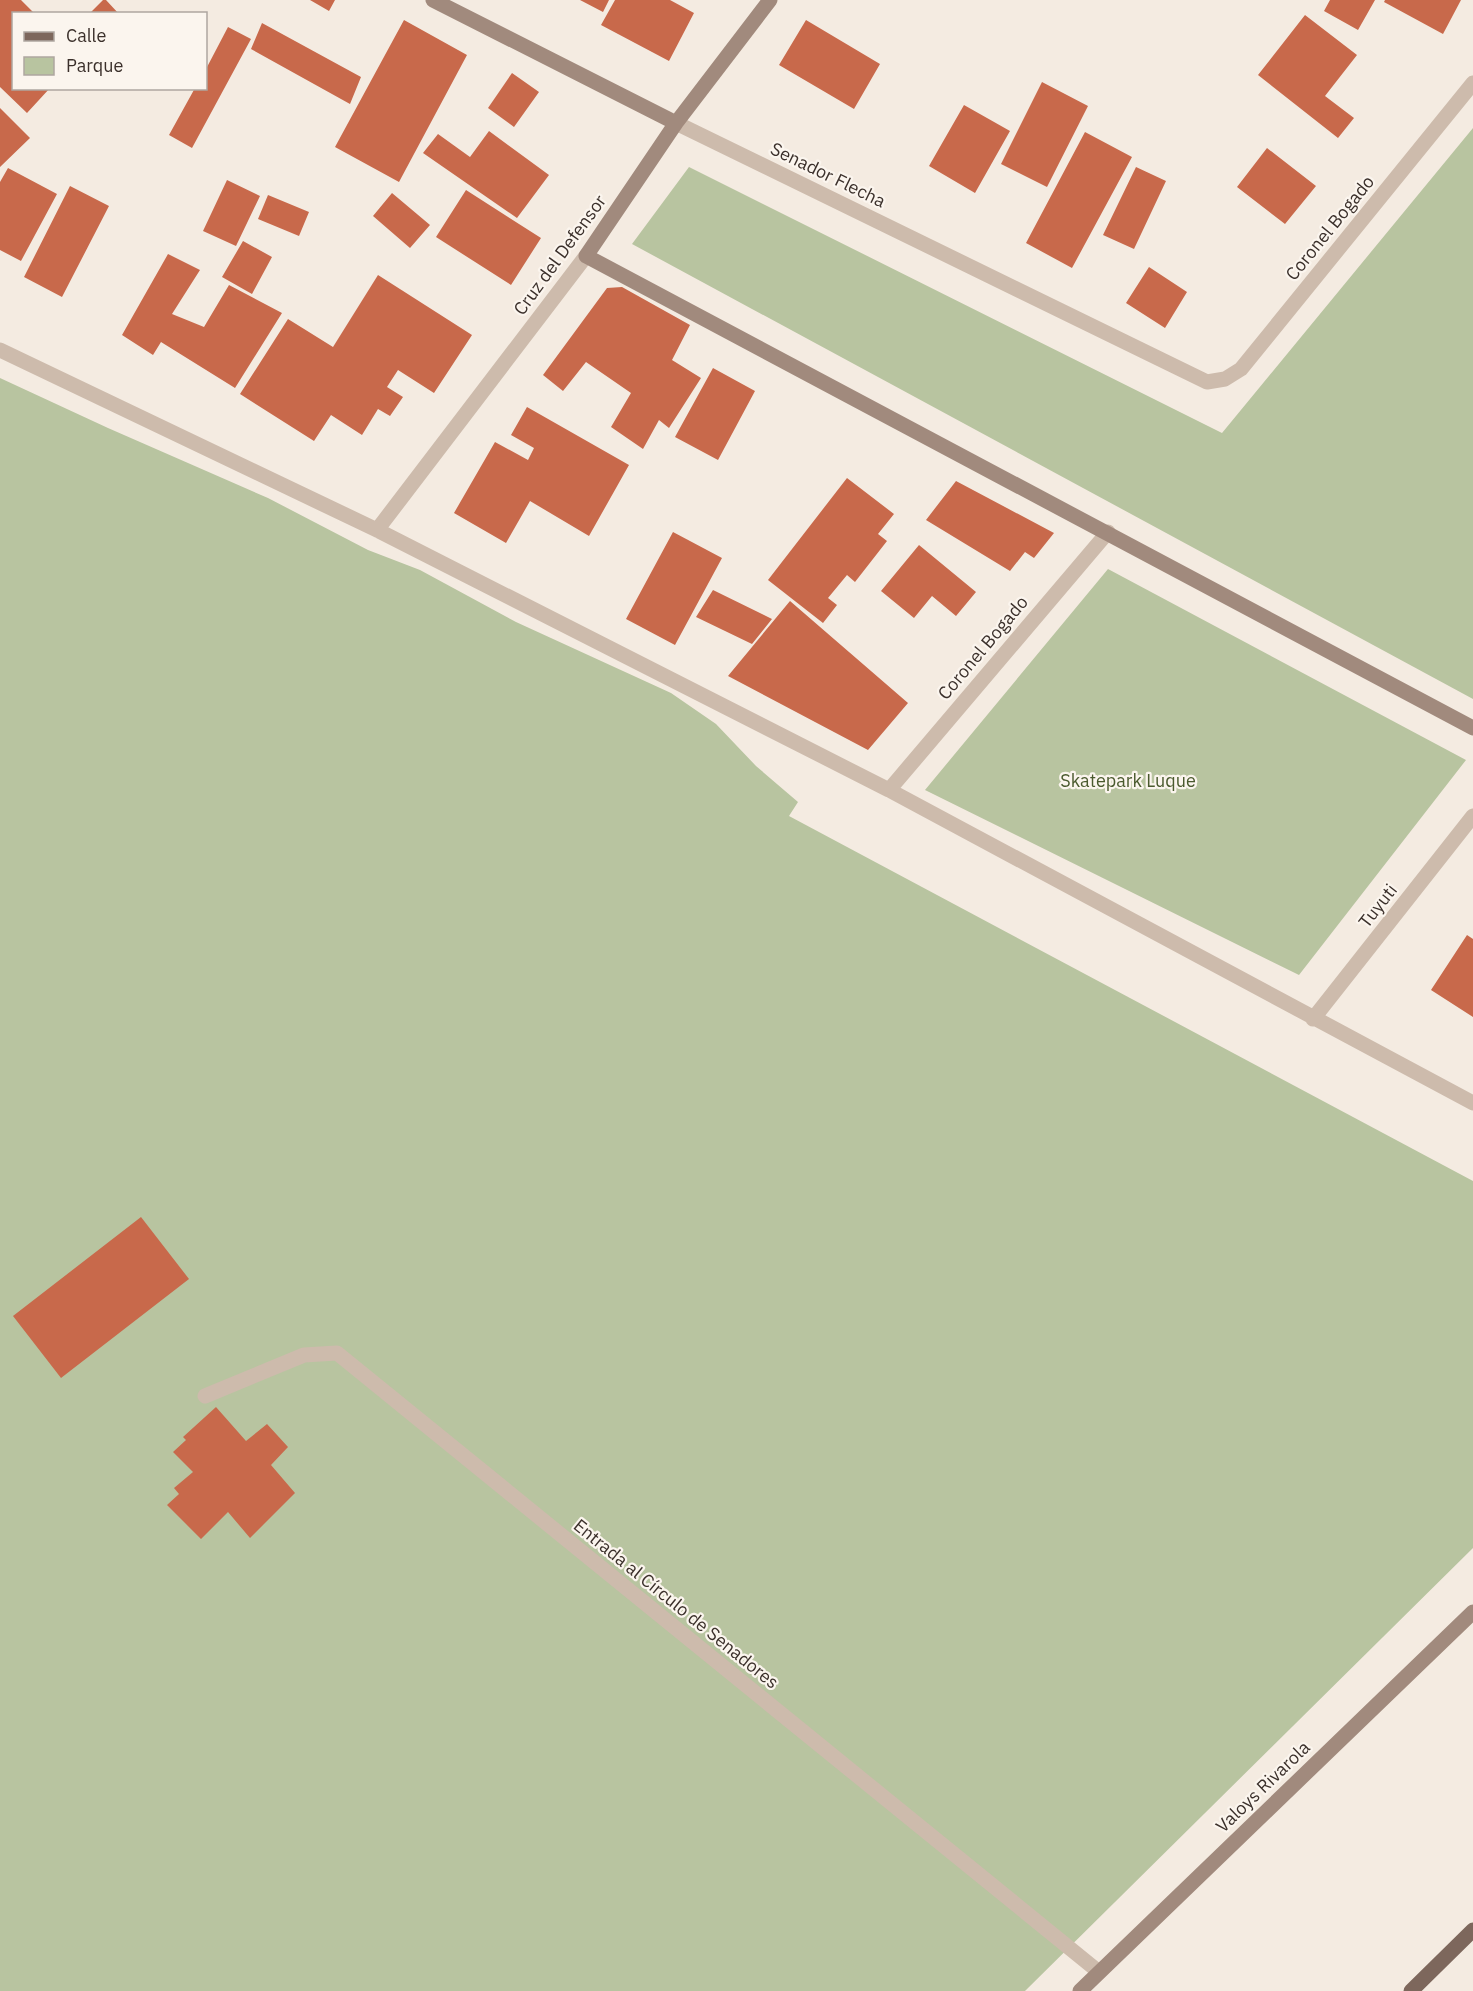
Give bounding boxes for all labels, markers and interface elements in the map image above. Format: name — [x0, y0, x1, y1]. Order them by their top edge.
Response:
legend — [12, 12, 207, 90]
text: Calle — [66, 24, 106, 47]
text: Parque — [66, 54, 124, 77]
street label: Senador Flecha — [767, 137, 890, 213]
street label: Coronel Bogado — [1280, 171, 1379, 285]
street label: Cruz del Defensor — [508, 190, 611, 319]
street label: Coronel Bogado — [932, 591, 1033, 704]
park label: Skatepark Luque — [1060, 769, 1196, 792]
street label: Tuyuti — [1353, 879, 1402, 932]
street label: Entrada al Círculo de Senadores — [569, 1514, 784, 1694]
street label: Valoys Rivarola — [1211, 1736, 1315, 1837]

